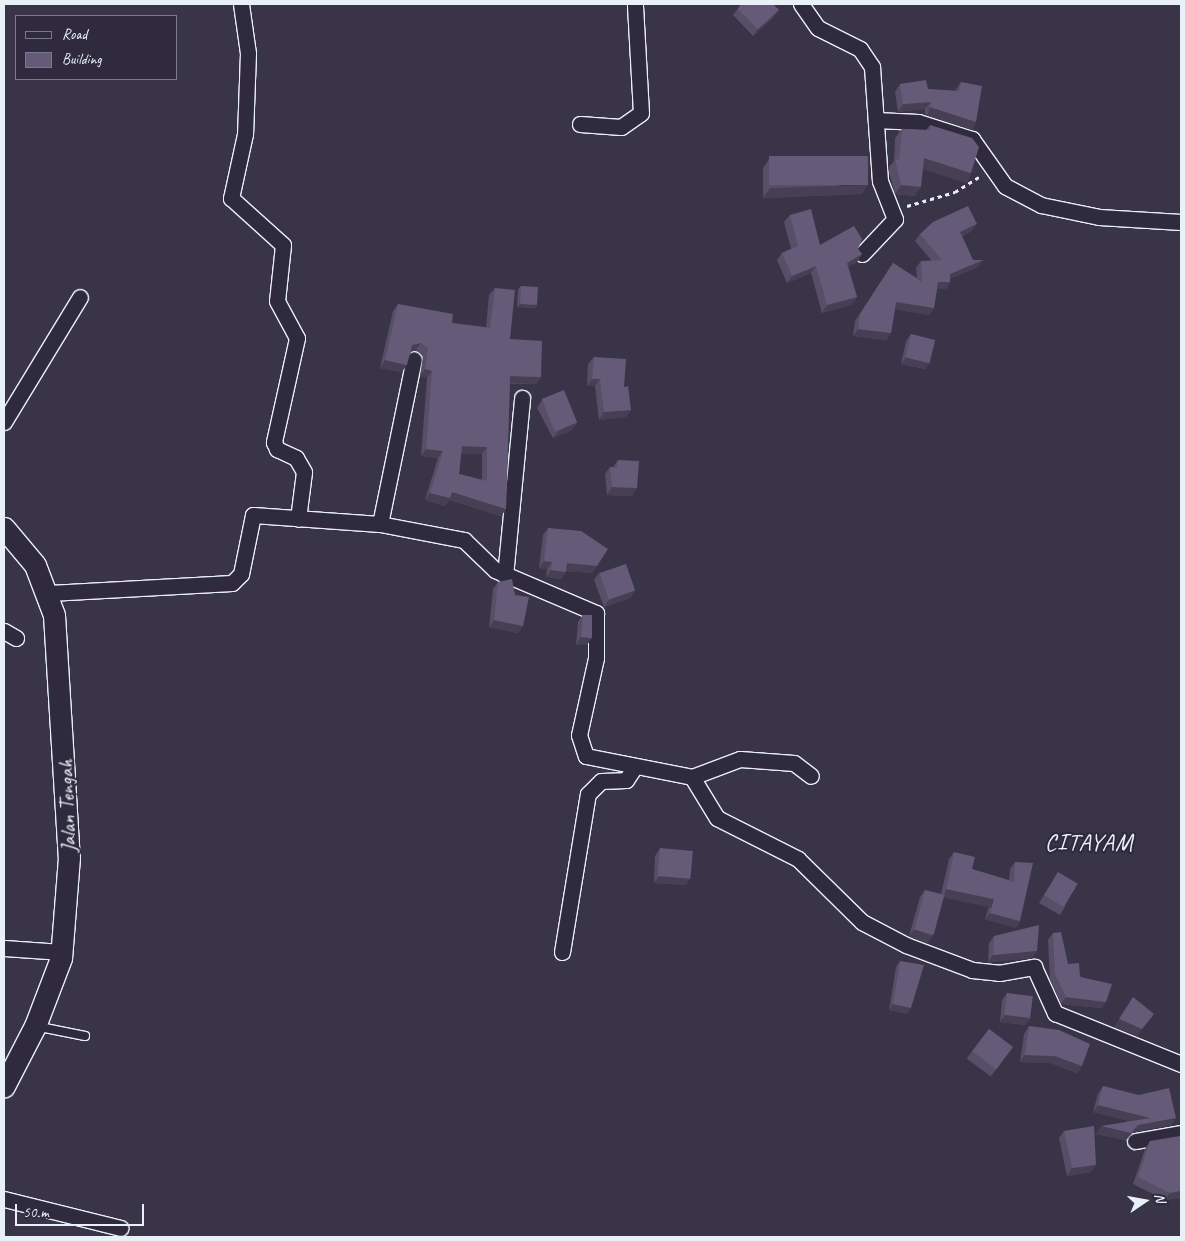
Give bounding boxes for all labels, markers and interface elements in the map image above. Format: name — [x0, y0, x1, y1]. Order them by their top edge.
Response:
legend — [15, 15, 178, 80]
text: Road — [62, 25, 87, 44]
text: Building — [62, 50, 101, 69]
street label: Jalan Tengah — [53, 760, 81, 852]
district label: CITAYAM — [1043, 829, 1135, 857]
north arrow — [1120, 1176, 1170, 1226]
text: N — [1151, 1192, 1169, 1204]
scale bar — [18, 1194, 146, 1226]
text: 50 m — [23, 1203, 49, 1222]

